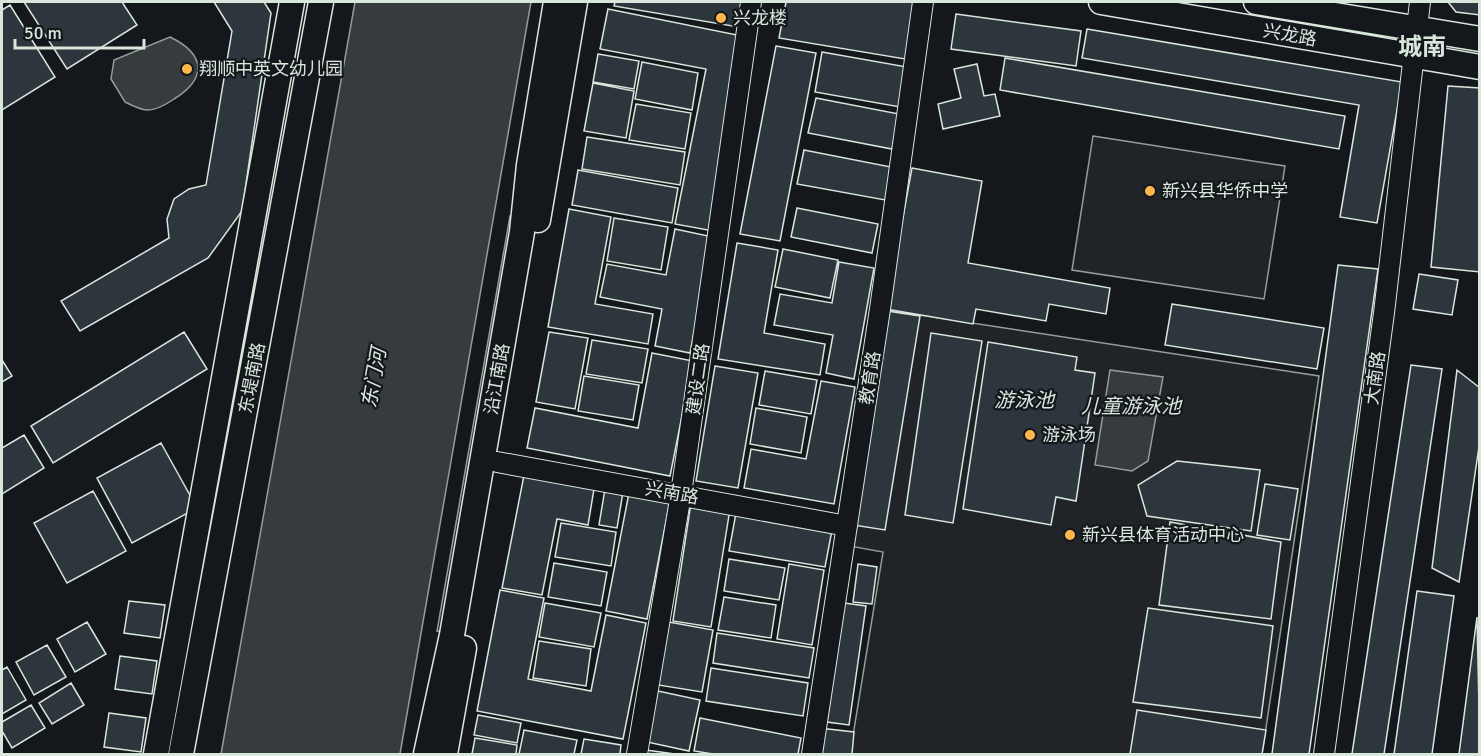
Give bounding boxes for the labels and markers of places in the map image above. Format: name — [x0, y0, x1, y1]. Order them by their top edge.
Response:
place label: 兴龙楼 — [733, 7, 787, 29]
marker: 兴龙楼 — [714, 11, 728, 25]
place label: 翔顺中英文幼儿园 — [199, 58, 343, 80]
marker: 翔顺中英文幼儿园 — [180, 62, 194, 76]
place label: 新兴县华侨中学 — [1162, 180, 1288, 202]
marker: 新兴县华侨中学 — [1143, 184, 1157, 198]
place label: 游泳场 — [1042, 424, 1096, 446]
marker: 游泳场 — [1023, 428, 1037, 442]
place label: 新兴县体育活动中心 — [1082, 524, 1244, 546]
marker: 新兴县体育活动中心 — [1063, 528, 1077, 542]

